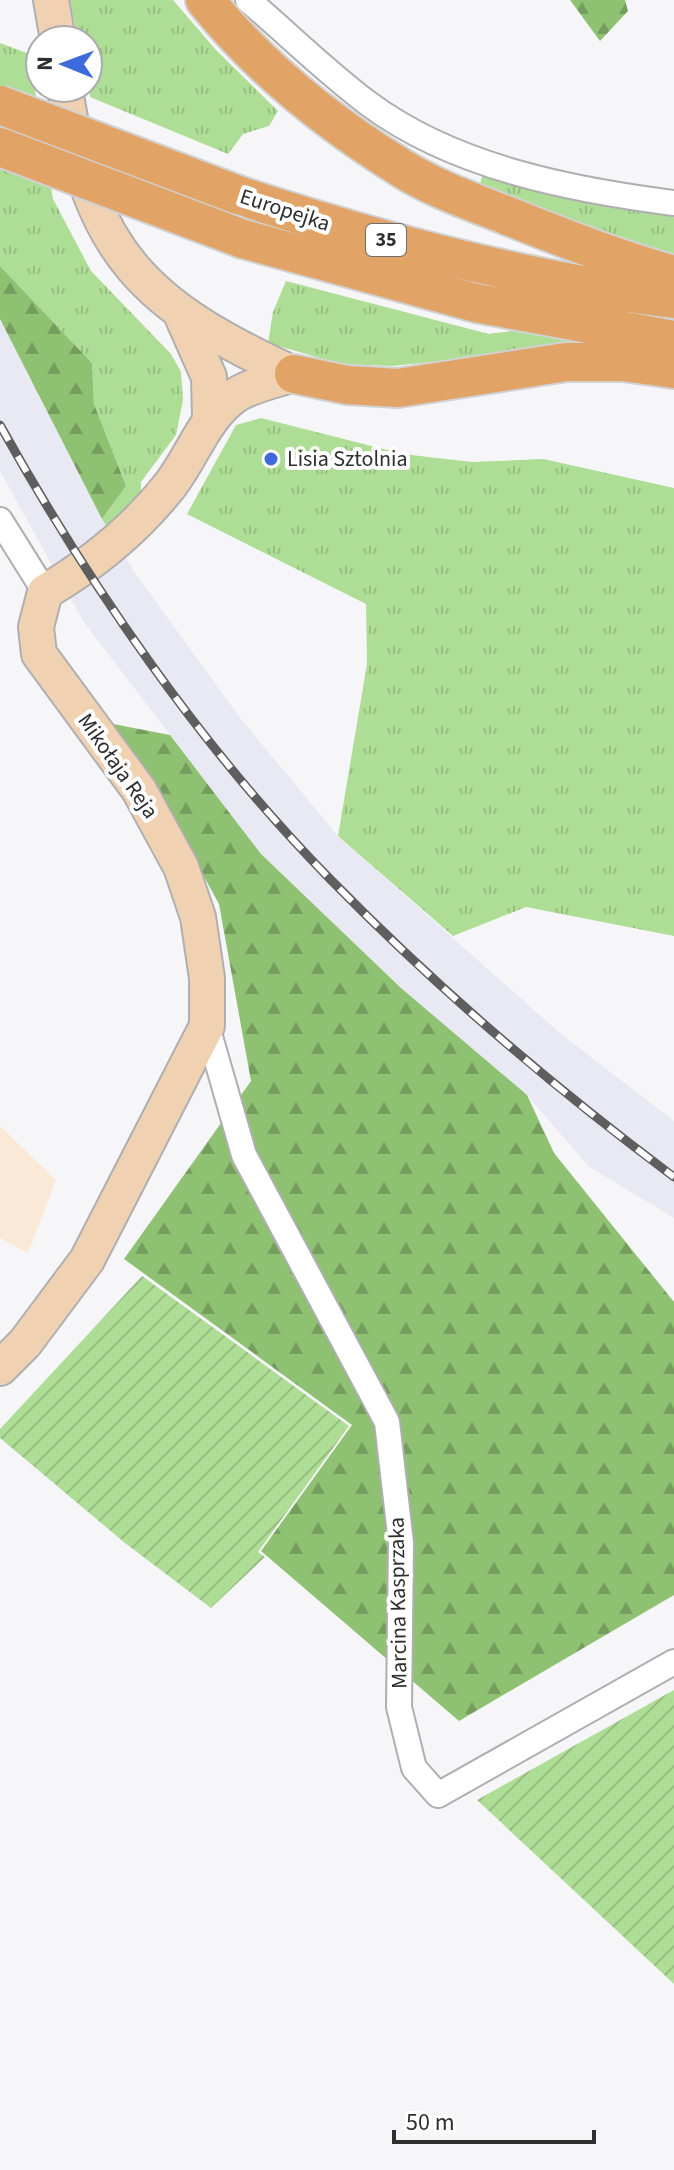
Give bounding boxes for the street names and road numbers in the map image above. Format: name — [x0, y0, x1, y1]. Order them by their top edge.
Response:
street label: Europejka — [236, 180, 334, 240]
road number: 35 — [366, 224, 406, 256]
street label: Mikołaja Reja — [70, 707, 166, 825]
street label: Marcina Kasprzaka — [381, 1517, 415, 1689]

